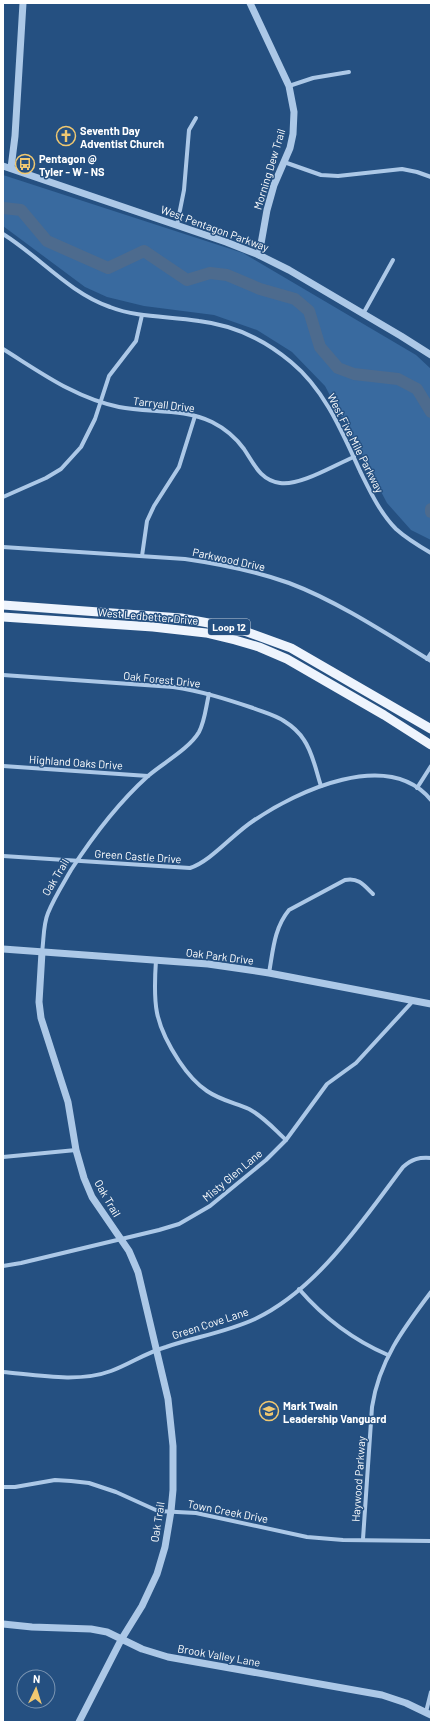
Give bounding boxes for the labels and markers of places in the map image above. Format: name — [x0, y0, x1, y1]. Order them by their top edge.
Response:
place label: Seventh Day Adventist Church — [80, 124, 164, 150]
church icon: Seventh Day Adventist Church — [55, 125, 77, 147]
place label: Pentagon @ Tyler - W - NS — [39, 152, 105, 178]
bus stop icon: Pentagon @ Tyler - W - NS — [14, 153, 36, 175]
place label: Mark Twain Leadership Vanguard — [283, 1399, 386, 1425]
school or university icon: Mark Twain Leadership Vanguard — [258, 1400, 280, 1422]

